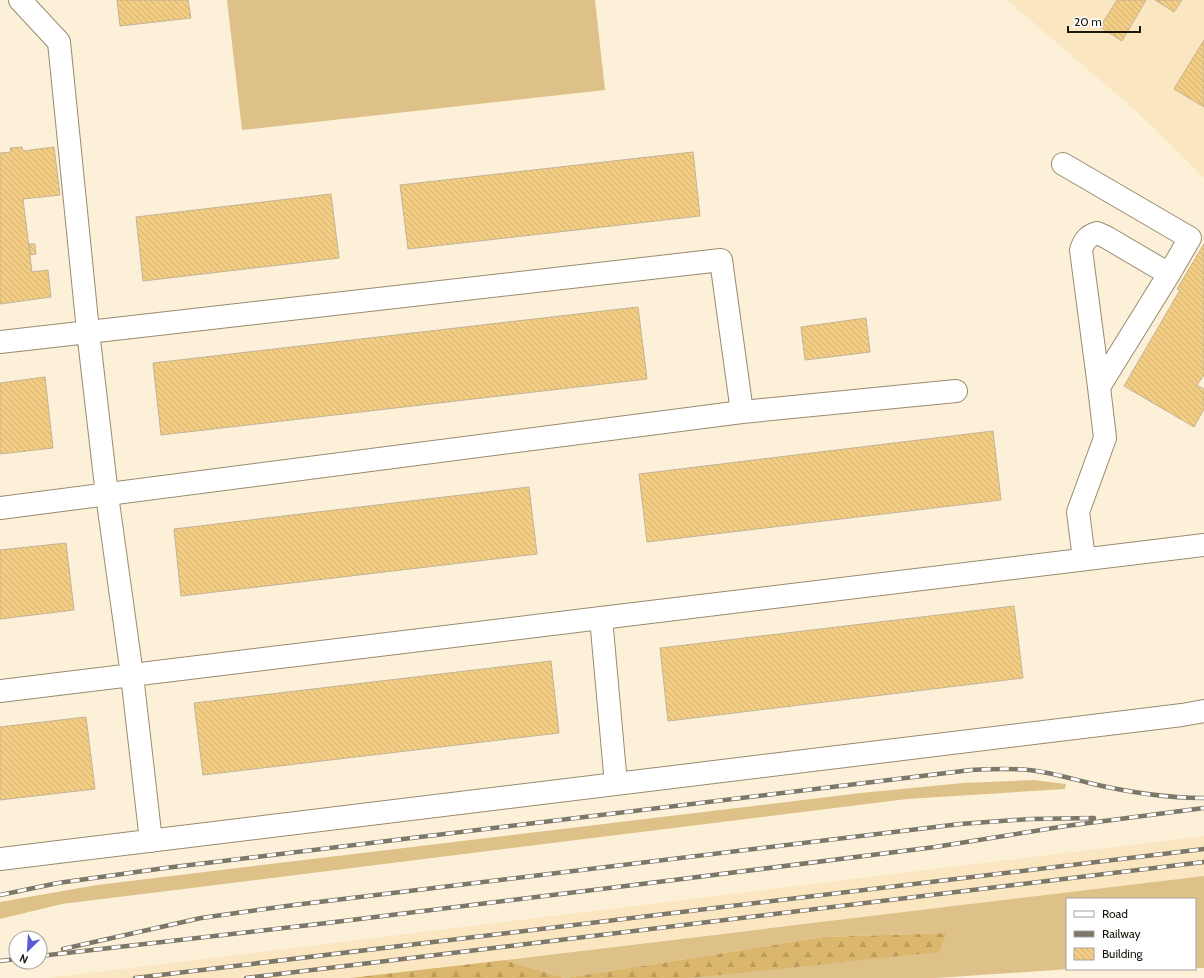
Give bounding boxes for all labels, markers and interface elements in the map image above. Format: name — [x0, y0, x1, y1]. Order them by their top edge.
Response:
scale bar — [1068, 8, 1140, 34]
text: 20 m — [1074, 14, 1102, 29]
legend — [1066, 898, 1196, 970]
text: Road — [1102, 906, 1128, 921]
text: Railway — [1102, 926, 1140, 941]
north arrow — [8, 930, 48, 970]
text: Building — [1102, 946, 1144, 961]
text: N — [17, 951, 30, 967]

